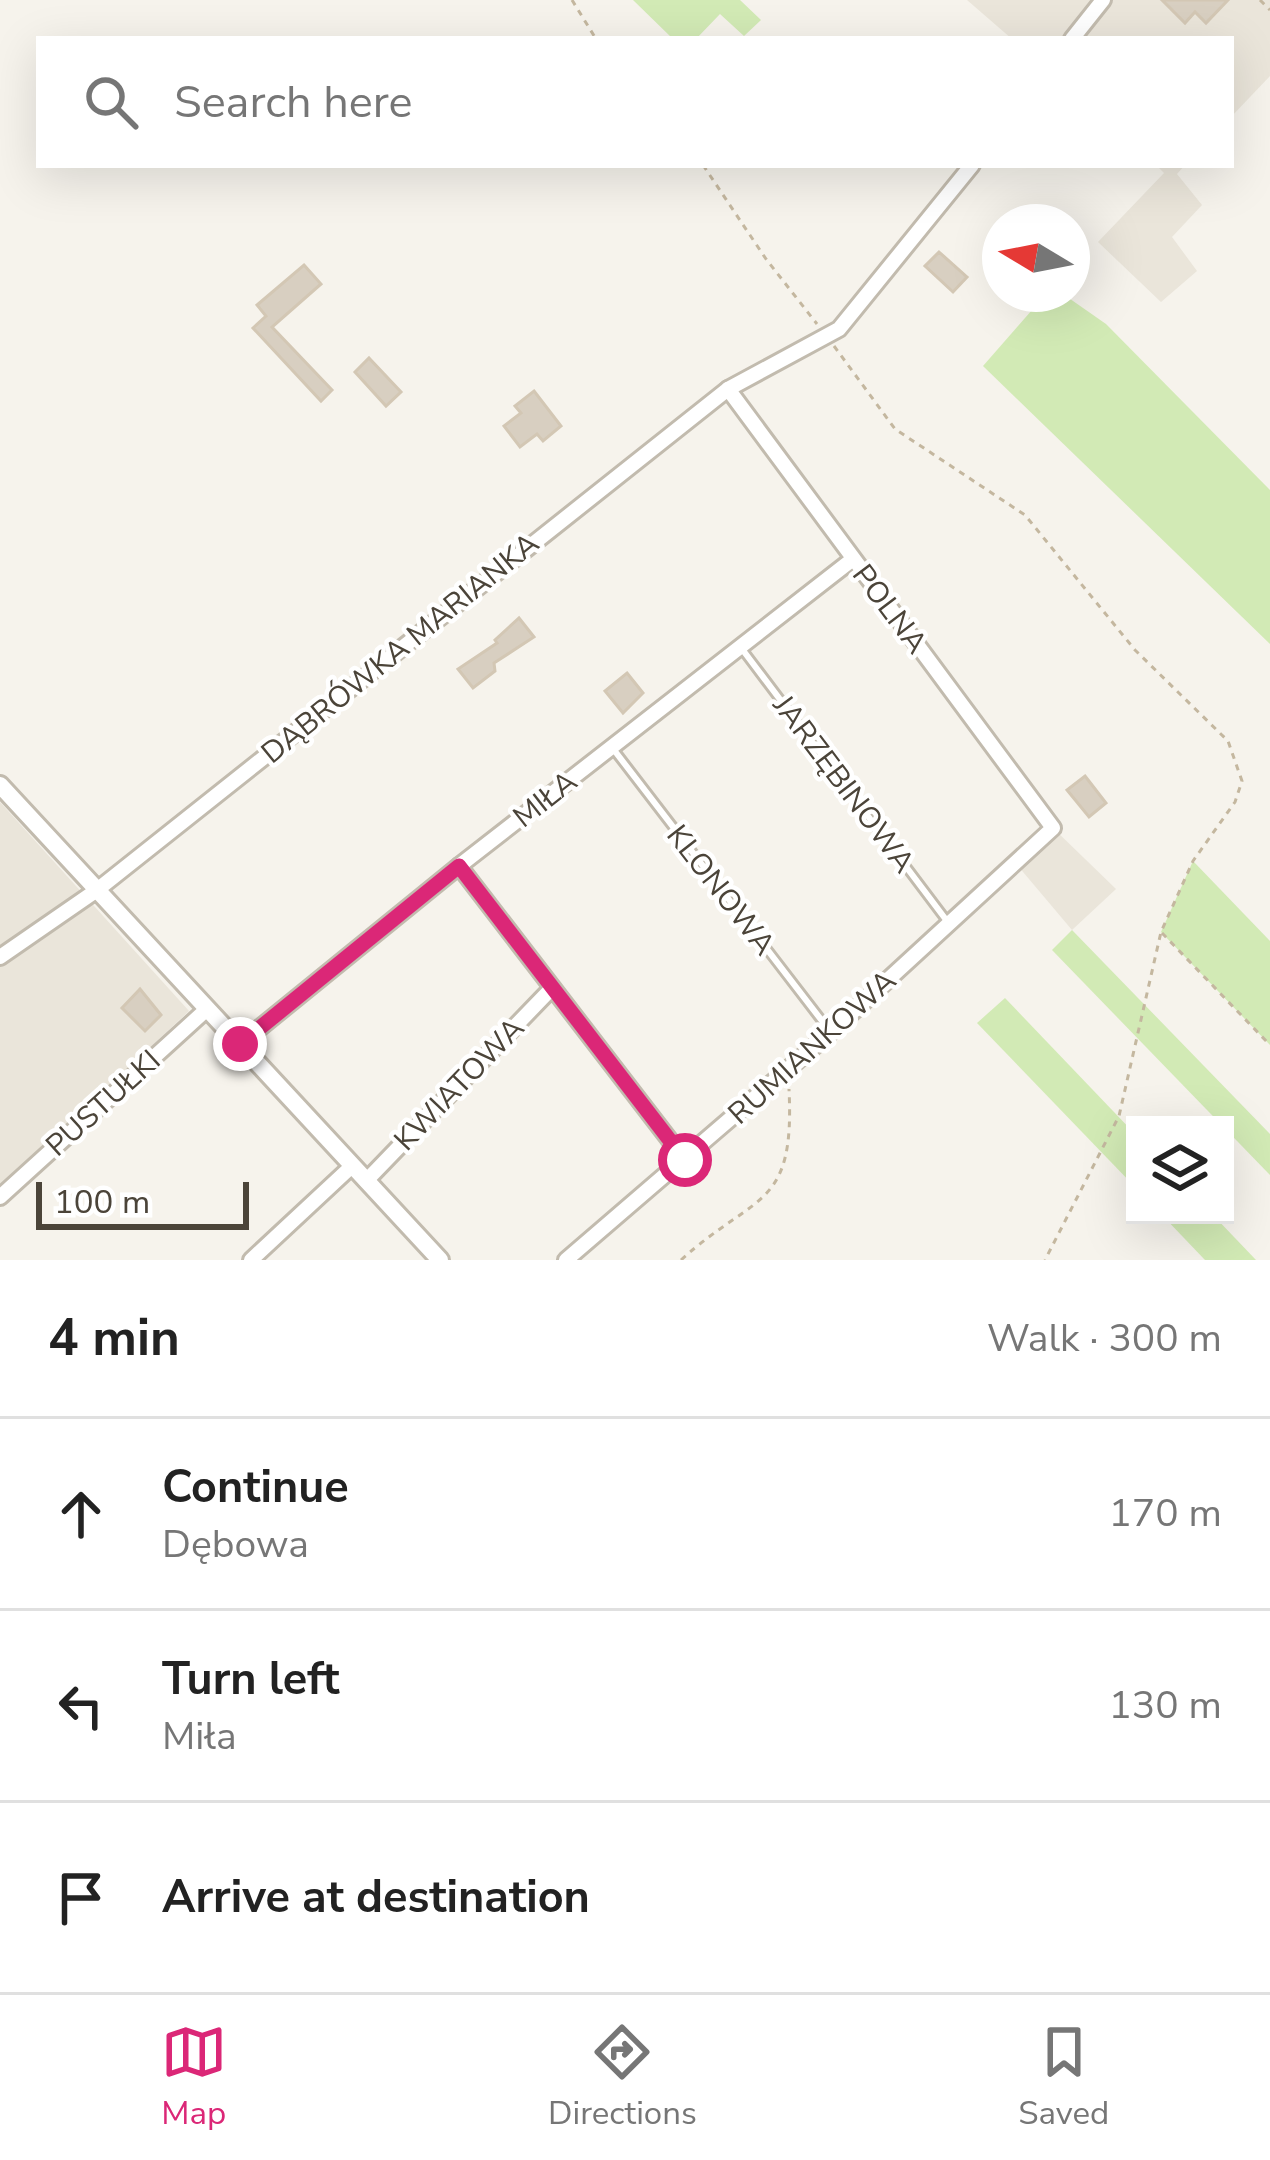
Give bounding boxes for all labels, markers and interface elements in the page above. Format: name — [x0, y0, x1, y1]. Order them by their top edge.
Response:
search box — [36, 36, 1234, 168]
icon: search — [78, 69, 144, 135]
text: Search here — [174, 72, 413, 133]
north arrow — [982, 204, 1090, 312]
street label: DĄBRÓWKA MARIANKA — [253, 523, 548, 773]
street label: POLNA — [842, 556, 937, 663]
street label: JARZĘBINOWA — [763, 686, 924, 882]
street label: MIŁA — [505, 761, 586, 837]
street label: KLONOWA — [657, 817, 785, 964]
street label: RUMIANKOWA — [719, 961, 905, 1134]
street label: KWIATOWA — [385, 1008, 534, 1160]
route end — [213, 1017, 267, 1071]
street label: PUSTUŁKI — [37, 1041, 170, 1166]
map controls — [1126, 1116, 1234, 1224]
button: layers — [1126, 1116, 1234, 1224]
route start — [658, 1133, 712, 1187]
scale bar — [36, 1176, 249, 1229]
text: 100 m — [54, 1180, 150, 1225]
text: 4 min — [48, 1303, 180, 1373]
text: Walk · 300 m — [987, 1312, 1222, 1365]
text: Continue — [162, 1457, 349, 1518]
icon: ahead — [48, 1481, 114, 1547]
text: 170 m — [1108, 1487, 1222, 1540]
text: Dębowa — [162, 1518, 309, 1571]
text: Turn left — [162, 1649, 340, 1710]
icon: left — [48, 1673, 114, 1739]
text: 130 m — [1108, 1679, 1222, 1732]
text: Miła — [162, 1710, 237, 1763]
icon: arrive — [48, 1865, 114, 1931]
text: Arrive at destination — [162, 1867, 590, 1928]
tab: Map — [161, 2019, 227, 2136]
tab: Directions — [548, 2019, 697, 2136]
tab: Saved — [1018, 2019, 1109, 2136]

